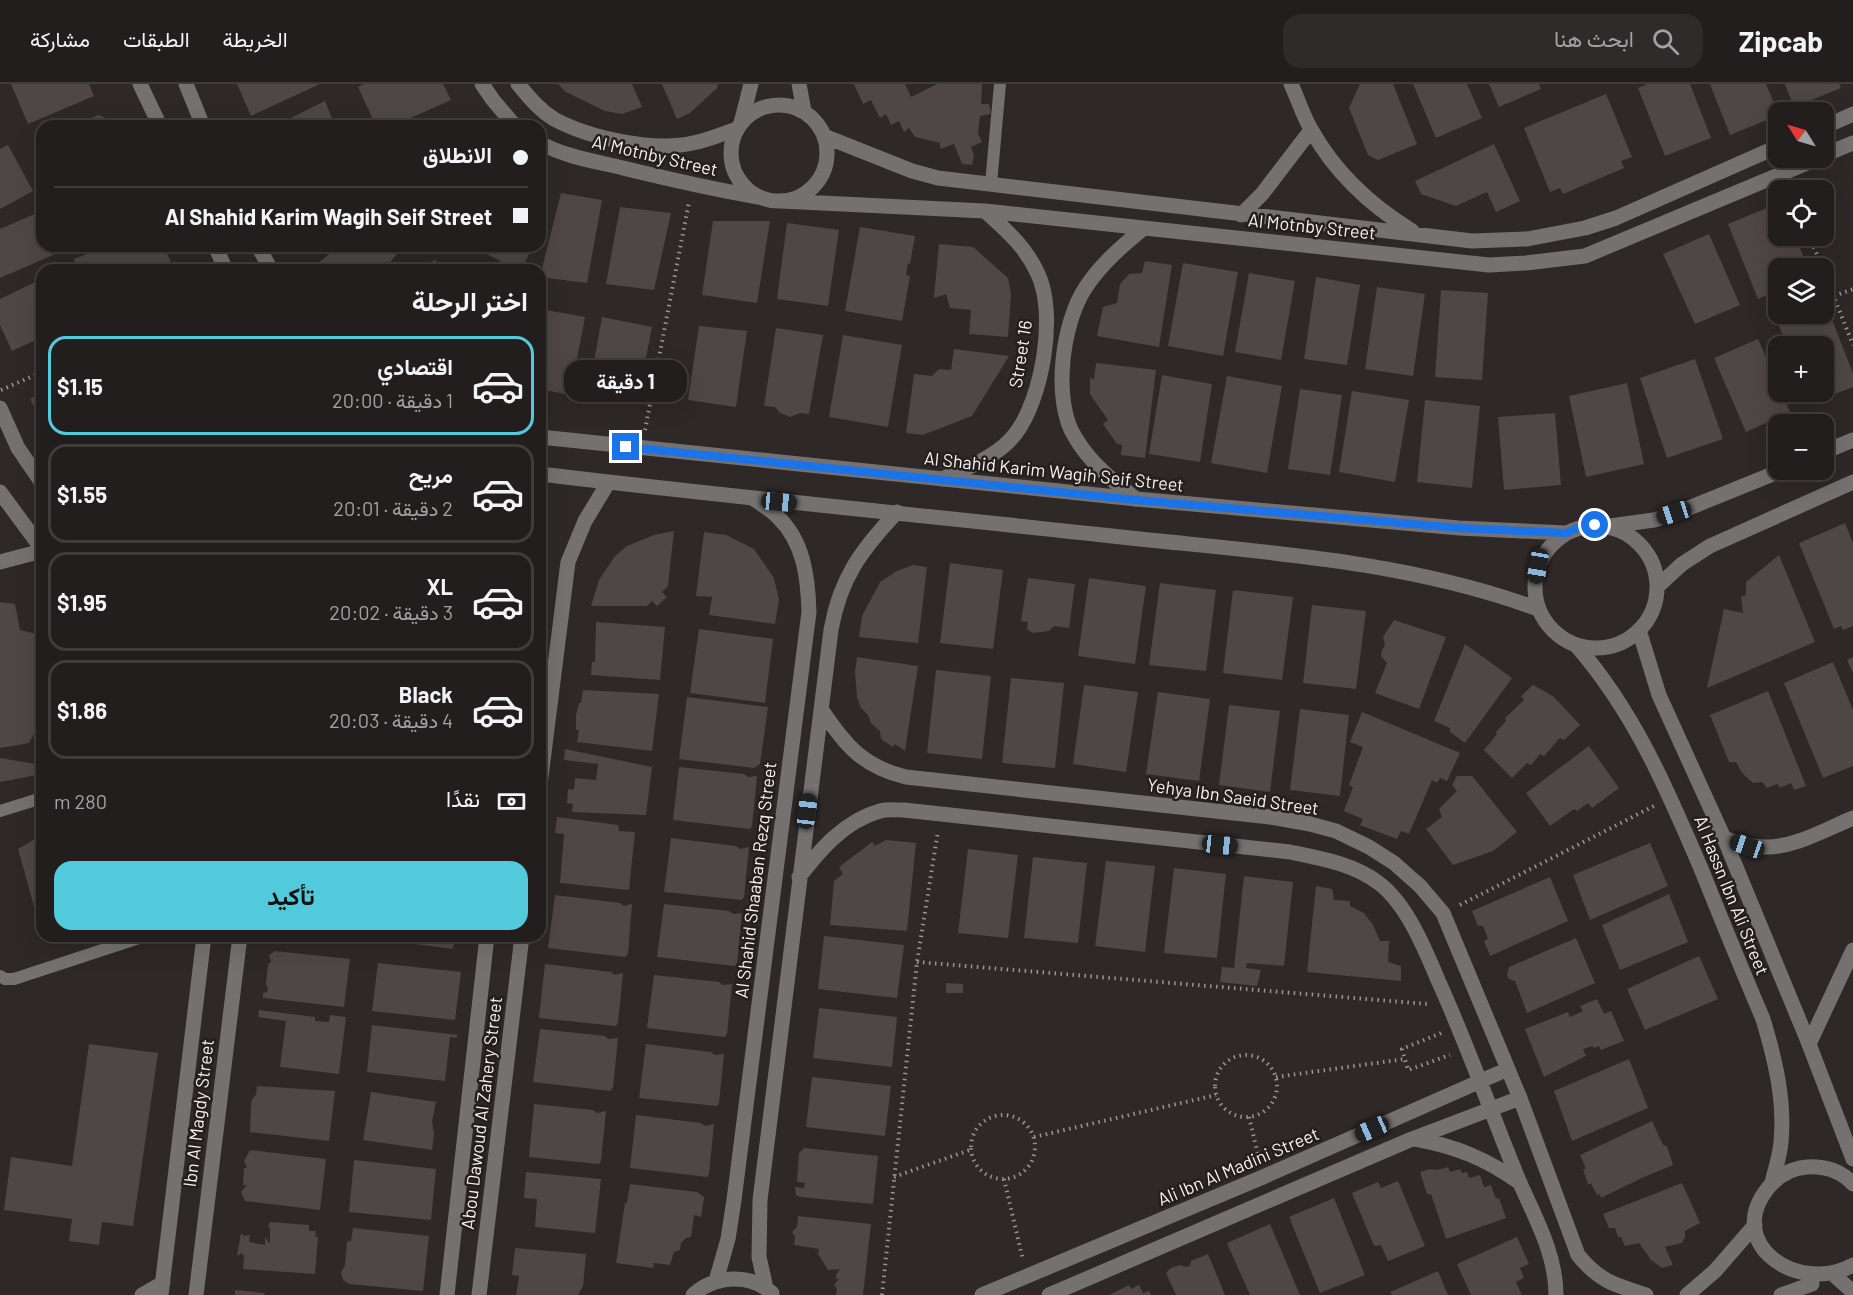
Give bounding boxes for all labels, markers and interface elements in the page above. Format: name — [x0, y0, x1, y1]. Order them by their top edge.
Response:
search box — [1283, 14, 1703, 68]
text: Zipcab — [1739, 24, 1823, 58]
text: ابحث هنا — [1554, 25, 1634, 51]
icon: search — [1649, 25, 1682, 58]
text: مشاركة — [30, 26, 90, 51]
text: الطبقات — [123, 26, 190, 51]
text: الخريطة — [223, 26, 288, 51]
north arrow — [1768, 102, 1834, 168]
map controls — [1768, 102, 1834, 480]
street label: Al Motnby Street — [590, 130, 720, 180]
text: الانطلاق — [423, 141, 492, 167]
button: locate — [1768, 180, 1834, 246]
text: Al Shahid Karim Wagih Seif Street — [165, 203, 492, 229]
street label: Al Motnby Street — [1247, 208, 1377, 244]
button: layers — [1768, 258, 1834, 324]
text: اختر الرحلة — [412, 284, 528, 316]
street label: Street 16 — [1004, 319, 1036, 389]
button: + — [1768, 336, 1834, 402]
text: اقتصادي — [377, 353, 453, 379]
icon: car — [471, 359, 525, 413]
callout: 1 دقيقة — [564, 360, 688, 402]
text: 1 دقيقة — [596, 369, 655, 393]
text: $1.15 — [57, 373, 103, 399]
text: 1 دقيقة · 20:00 — [332, 388, 453, 412]
button: − — [1768, 414, 1834, 480]
route end — [612, 433, 639, 460]
street label: Al Shahid Karim Wagih Seif Street — [923, 446, 1185, 496]
text: مريح — [409, 461, 453, 487]
icon: car — [471, 467, 525, 521]
text: $1.55 — [57, 481, 107, 507]
car — [760, 491, 798, 513]
text: 2 دقيقة · 20:01 — [333, 496, 453, 520]
car — [1654, 499, 1694, 527]
route start — [1581, 511, 1608, 538]
car — [1526, 547, 1550, 585]
text: XL — [427, 573, 453, 599]
icon: car — [471, 575, 525, 629]
text: $1.95 — [57, 589, 107, 615]
text: 3 دقيقة · 20:02 — [329, 600, 453, 624]
text: Black — [399, 681, 453, 707]
icon: car — [471, 683, 525, 737]
text: $1.86 — [57, 697, 107, 723]
text: 4 دقيقة · 20:03 — [329, 708, 453, 732]
street label: Al Shahid Shaaban Rezq Street — [730, 761, 780, 999]
street label: Yehya Ibn Saeid Street — [1146, 773, 1320, 819]
text: نقدًا — [446, 785, 480, 811]
icon: cash — [495, 785, 528, 818]
text: 280 m — [54, 789, 107, 813]
car — [796, 792, 818, 830]
street label: Al Hassn Ibn Ali Street — [1690, 812, 1774, 978]
car — [1727, 832, 1767, 860]
car — [1201, 834, 1239, 856]
button: تأكيد — [54, 861, 528, 930]
street label: Abou Dawoud Al Zahery Street — [456, 995, 506, 1231]
street label: Ibn Al Magdy Street — [178, 1038, 218, 1188]
car — [1352, 1113, 1392, 1145]
street label: Ali Ibn Al Madini Street — [1154, 1122, 1322, 1210]

